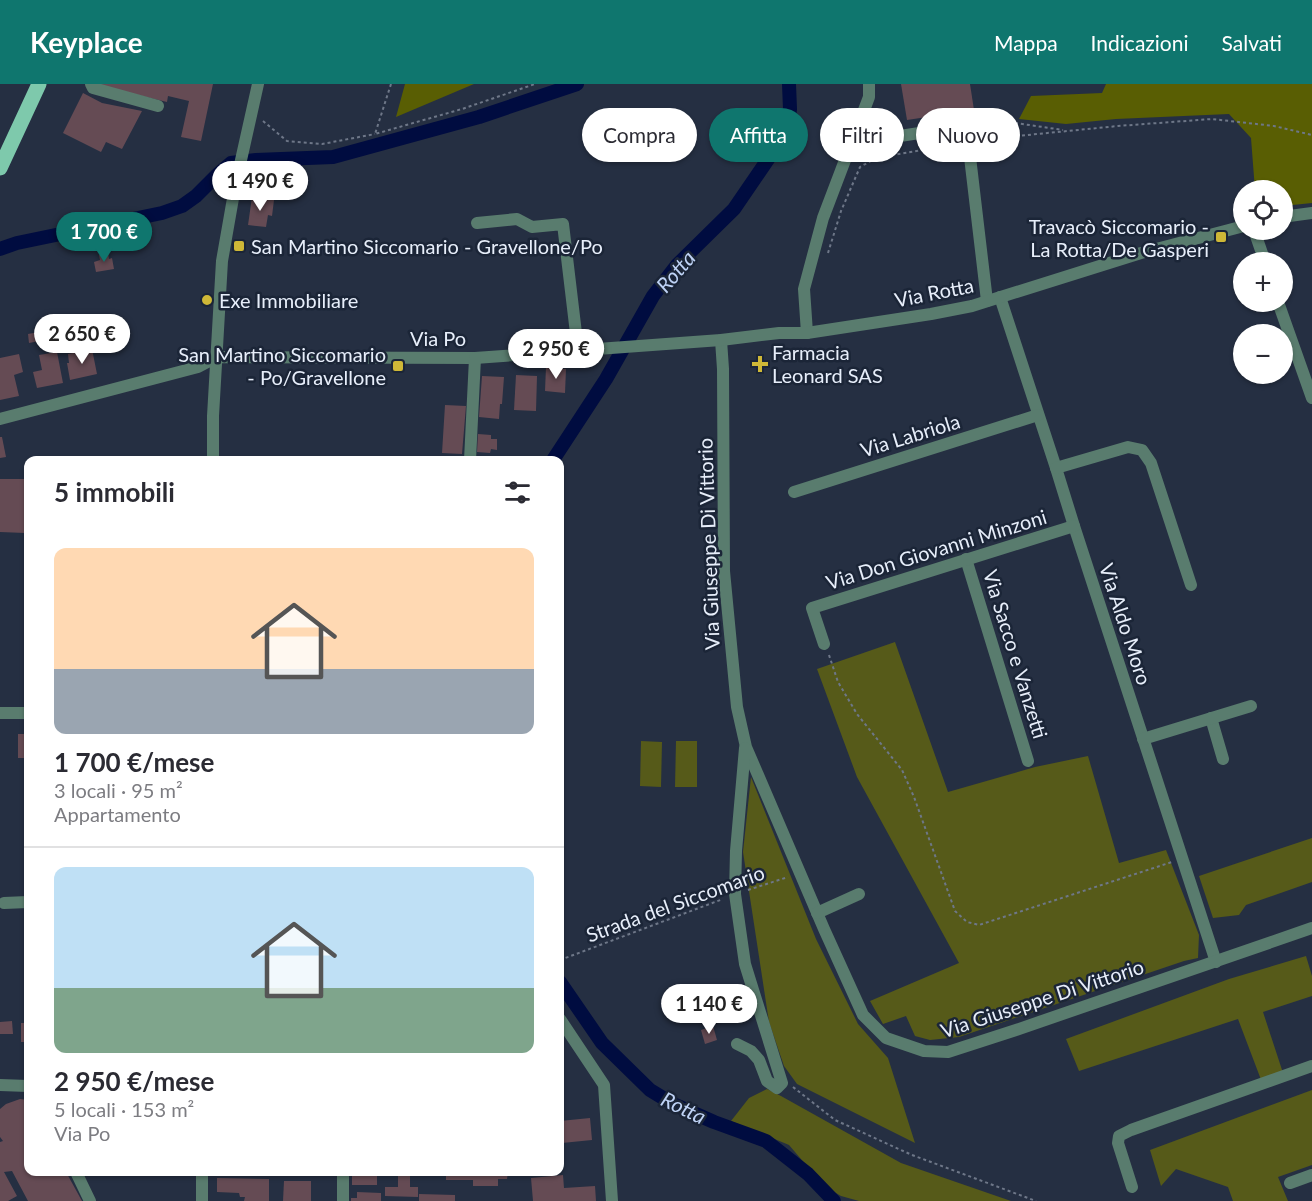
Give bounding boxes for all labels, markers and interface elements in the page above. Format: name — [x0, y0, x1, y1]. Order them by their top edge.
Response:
text: Keyplace — [30, 25, 143, 59]
text: Mappa — [994, 30, 1058, 55]
text: Indicazioni — [1091, 30, 1189, 55]
text: Salvati — [1222, 30, 1282, 55]
chip: Compra — [582, 108, 697, 162]
chip: Affitta — [709, 108, 808, 162]
chip: Filtri — [820, 108, 904, 162]
chip: Nuovo — [916, 108, 1020, 162]
pin: 1 490 € — [205, 161, 315, 212]
text: 1 490 € — [226, 168, 294, 192]
map controls — [1233, 180, 1293, 384]
button: locate — [1233, 180, 1293, 240]
pin: 1 700 € — [49, 212, 159, 263]
place label: Travacò Siccomario - La Rotta/De Gasperi — [1029, 214, 1209, 261]
text: 1 700 € — [70, 219, 138, 243]
marker: Travacò Siccomario - La Rotta/De Gasperi — [1214, 230, 1228, 244]
place label: San Martino Siccomario - Gravellone/Po — [251, 234, 603, 258]
marker: San Martino Siccomario - Gravellone/Po — [232, 239, 246, 253]
water label: Rotta — [650, 245, 700, 297]
button: + — [1233, 252, 1293, 312]
street label: Via Rotta — [892, 273, 976, 311]
place label: Exe Immobiliare — [219, 288, 358, 312]
marker: Exe Immobiliare — [200, 293, 214, 307]
pin: 2 650 € — [27, 314, 137, 365]
text: 2 650 € — [48, 321, 116, 345]
button: − — [1233, 324, 1293, 384]
street label: Via Po — [410, 326, 466, 350]
pin: 2 950 € — [501, 329, 611, 380]
text: 2 950 € — [522, 336, 590, 360]
place label: Farmacia Leonard SAS — [772, 340, 883, 387]
place label: San Martino Siccomario - Po/Gravellone — [178, 342, 386, 389]
marker: Farmacia Leonard SAS — [753, 357, 767, 371]
marker: San Martino Siccomario - Po/Gravellone — [391, 359, 405, 373]
street label: Via Labriola — [857, 408, 963, 462]
street label: Via Giuseppe Di Vittorio — [692, 438, 724, 650]
text: 5 immobili — [54, 476, 175, 508]
icon: filters — [501, 476, 534, 509]
street label: Via Don Giovanni Minzoni — [823, 504, 1049, 594]
street label: Via Aldo Moro — [1095, 560, 1157, 688]
street label: Via Sacco e Vanzetti — [979, 567, 1053, 741]
icon: home — [240, 587, 348, 695]
text: 1 700 €/mese — [54, 746, 214, 778]
text: 3 locali · 95 m² — [54, 778, 183, 802]
text: Appartamento — [54, 802, 181, 826]
street label: Strada del Siccomario — [583, 860, 767, 946]
icon: home — [240, 906, 348, 1014]
street label: Via Giuseppe Di Vittorio — [937, 954, 1147, 1042]
pin: 1 140 € — [654, 984, 764, 1035]
text: 1 140 € — [675, 991, 743, 1015]
text: 2 950 €/mese — [54, 1065, 214, 1097]
water label: Rotta — [658, 1086, 710, 1128]
text: 5 locali · 153 m² — [54, 1097, 194, 1121]
text: Via Po — [54, 1121, 110, 1145]

